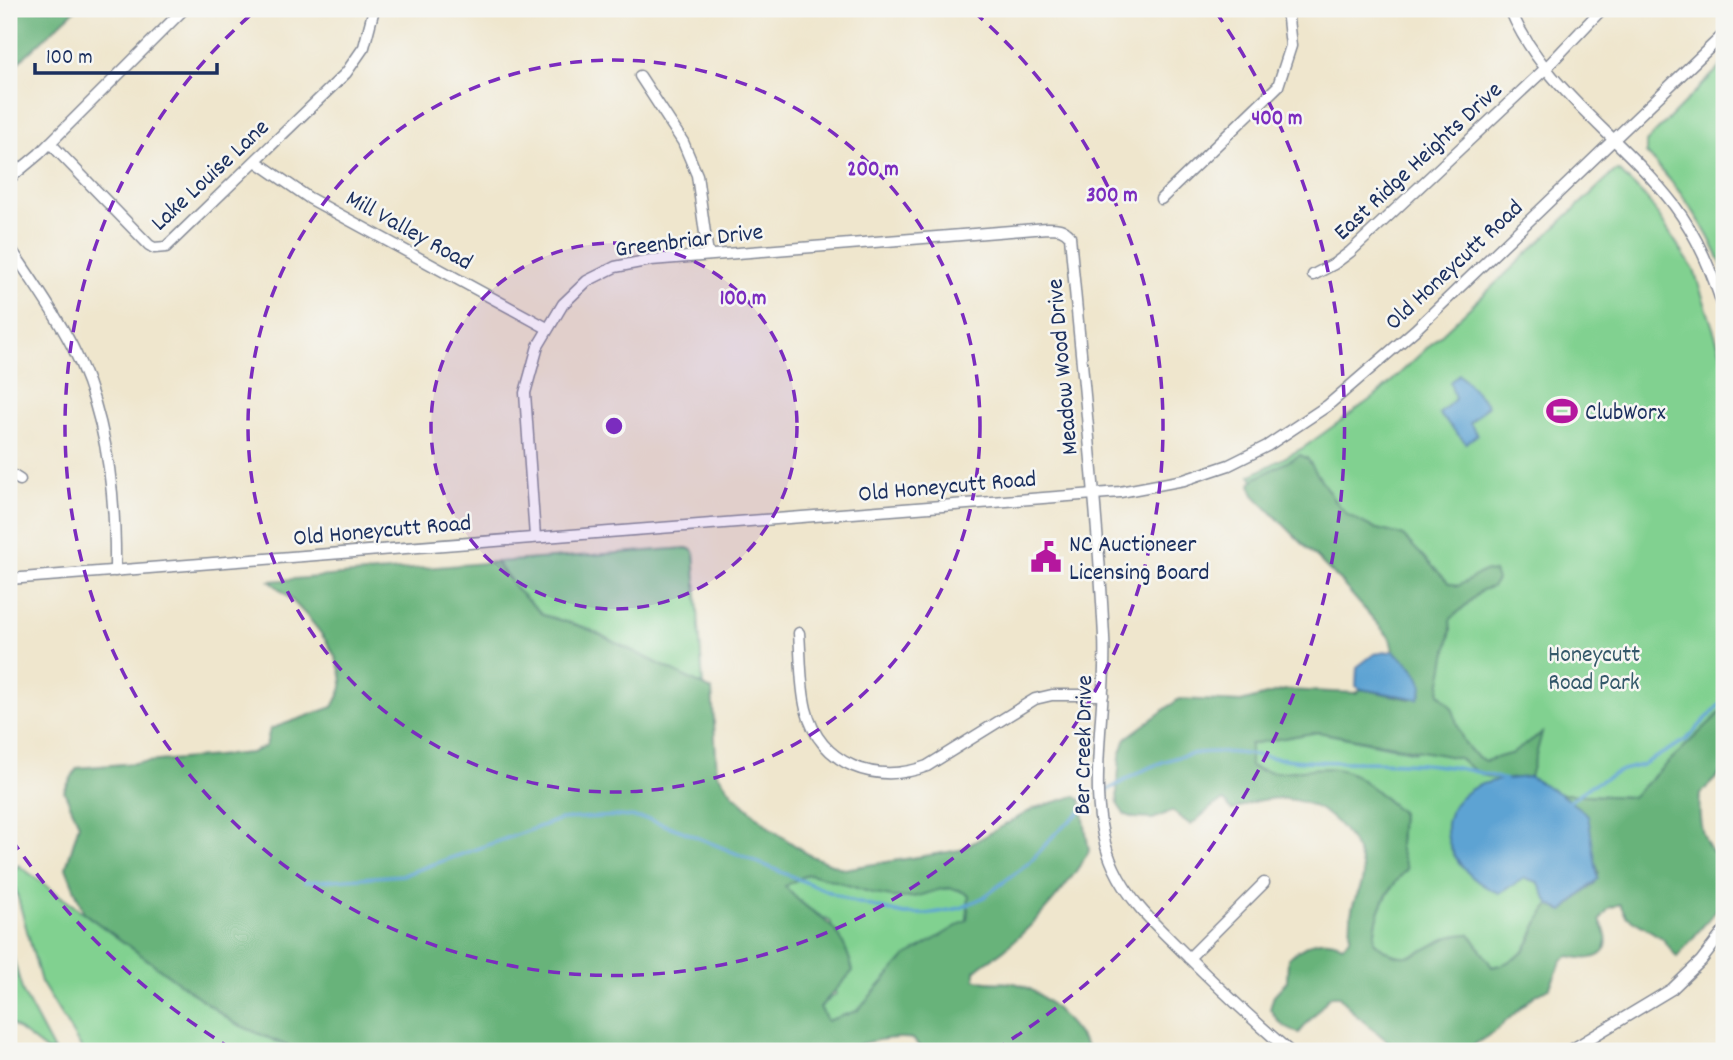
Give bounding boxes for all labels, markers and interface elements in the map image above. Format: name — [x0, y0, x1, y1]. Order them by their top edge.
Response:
scale bar — [35, 32, 217, 76]
text: 100 m — [46, 44, 93, 74]
street label: East Ridge Heights Drive — [1327, 75, 1511, 250]
text: 400 m — [1252, 105, 1302, 135]
street label: Lake Louise Lane — [144, 112, 278, 240]
text: 200 m — [847, 156, 899, 186]
text: 300 m — [1086, 182, 1138, 212]
street label: Mill Valley Road — [339, 183, 478, 280]
street label: Old Honeycutt Road — [1378, 193, 1532, 340]
street label: Greenbriar Drive — [613, 216, 765, 268]
street label: Meadow Wood Drive — [1039, 277, 1089, 456]
text: 100 m — [720, 285, 766, 315]
sports icon: ClubWorx — [1545, 394, 1579, 428]
place label: ClubWorx — [1585, 397, 1666, 431]
centre of rings — [602, 414, 626, 438]
street label: Old Honeycutt Road — [857, 463, 1038, 513]
street label: Old Honeycutt Road — [292, 507, 473, 557]
place label: NC Auctioneer Licensing Board — [1069, 529, 1210, 591]
public building icon: NC Auctioneer Licensing Board — [1029, 540, 1063, 574]
park label: Honeycutt Road Park — [1548, 639, 1640, 701]
street label: Ber Creek Drive — [1067, 675, 1103, 815]

